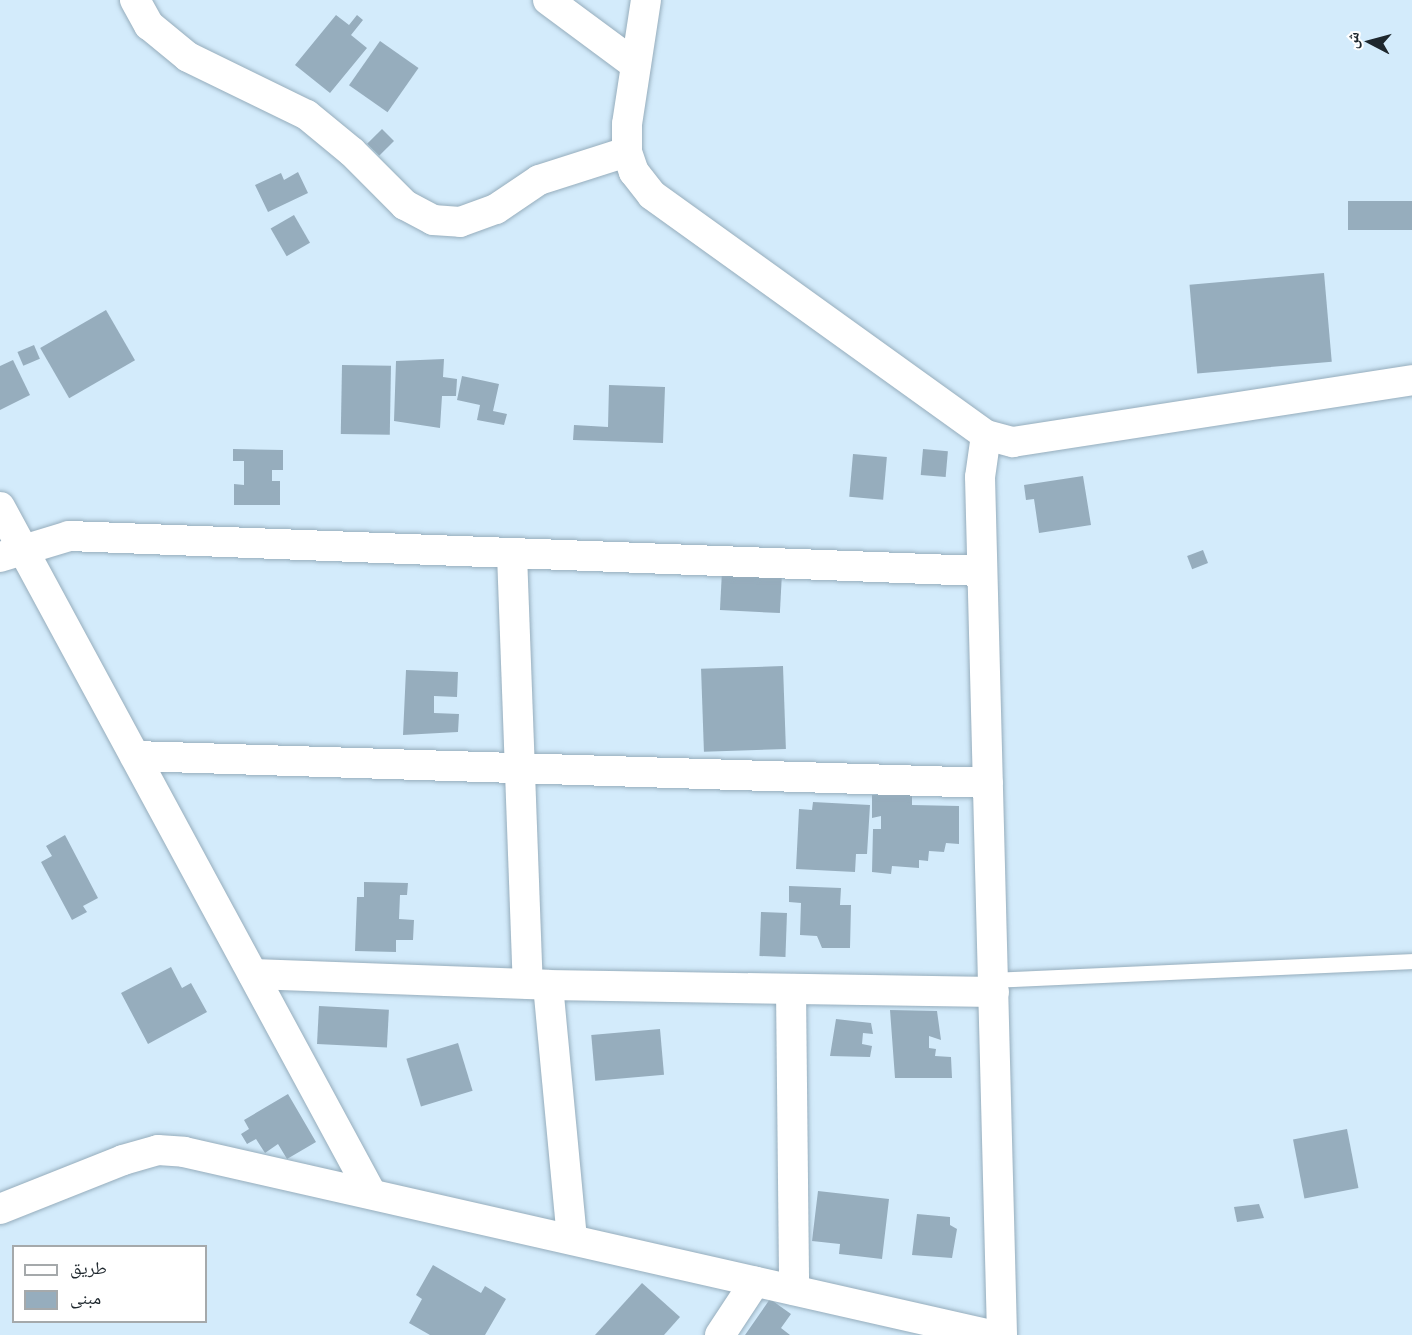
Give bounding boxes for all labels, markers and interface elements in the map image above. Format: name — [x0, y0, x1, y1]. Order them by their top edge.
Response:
north arrow — [1340, 12, 1400, 72]
text: ش — [1341, 31, 1363, 50]
legend — [12, 1245, 207, 1323]
text: طريق — [70, 1256, 107, 1279]
text: مبنى — [70, 1286, 101, 1309]

